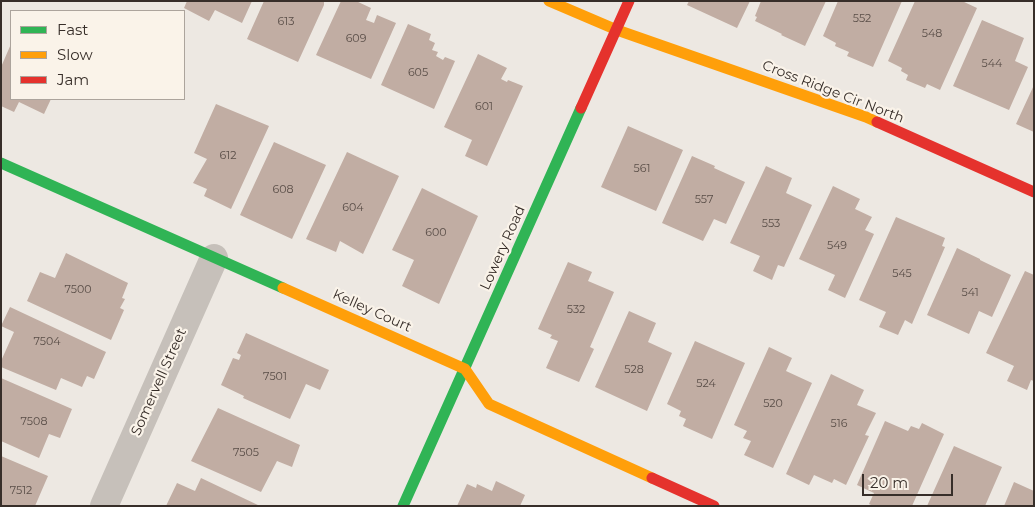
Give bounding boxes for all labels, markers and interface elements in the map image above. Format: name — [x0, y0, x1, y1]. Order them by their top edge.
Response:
legend — [10, 10, 185, 100]
house number: 552 — [853, 12, 871, 26]
house number: 613 — [278, 15, 294, 29]
text: Fast — [57, 20, 88, 39]
house number: 548 — [922, 27, 942, 41]
house number: 609 — [346, 32, 366, 46]
text: Slow — [57, 45, 93, 64]
street label: Cross Ridge Cir North — [760, 57, 906, 127]
house number: 544 — [982, 57, 1002, 71]
house number: 605 — [408, 66, 428, 80]
text: Jam — [57, 70, 89, 89]
house number: 601 — [475, 100, 493, 114]
house number: 612 — [220, 149, 236, 163]
house number: 561 — [634, 162, 650, 176]
house number: 608 — [273, 183, 293, 197]
house number: 557 — [695, 193, 713, 207]
house number: 604 — [342, 201, 364, 215]
street label: Lowery Road — [477, 203, 529, 293]
house number: 553 — [762, 217, 780, 231]
house number: 600 — [425, 226, 447, 240]
house number: 549 — [827, 239, 847, 253]
house number: 545 — [892, 267, 912, 281]
house number: 7500 — [64, 283, 92, 297]
street label: Kelley Court — [330, 286, 414, 336]
house number: 541 — [961, 286, 979, 300]
house number: 532 — [567, 303, 585, 317]
street label: Somervell Street — [128, 326, 190, 438]
house number: 7504 — [33, 335, 61, 349]
house number: 528 — [624, 363, 644, 377]
house number: 7501 — [263, 370, 287, 384]
house number: 524 — [696, 377, 716, 391]
house number: 520 — [763, 397, 783, 411]
house number: 7508 — [21, 415, 47, 429]
house number: 516 — [831, 417, 847, 431]
house number: 7505 — [233, 446, 259, 460]
scale bar — [865, 464, 956, 496]
text: 20 m — [870, 473, 908, 492]
house number: 7512 — [10, 484, 32, 498]

